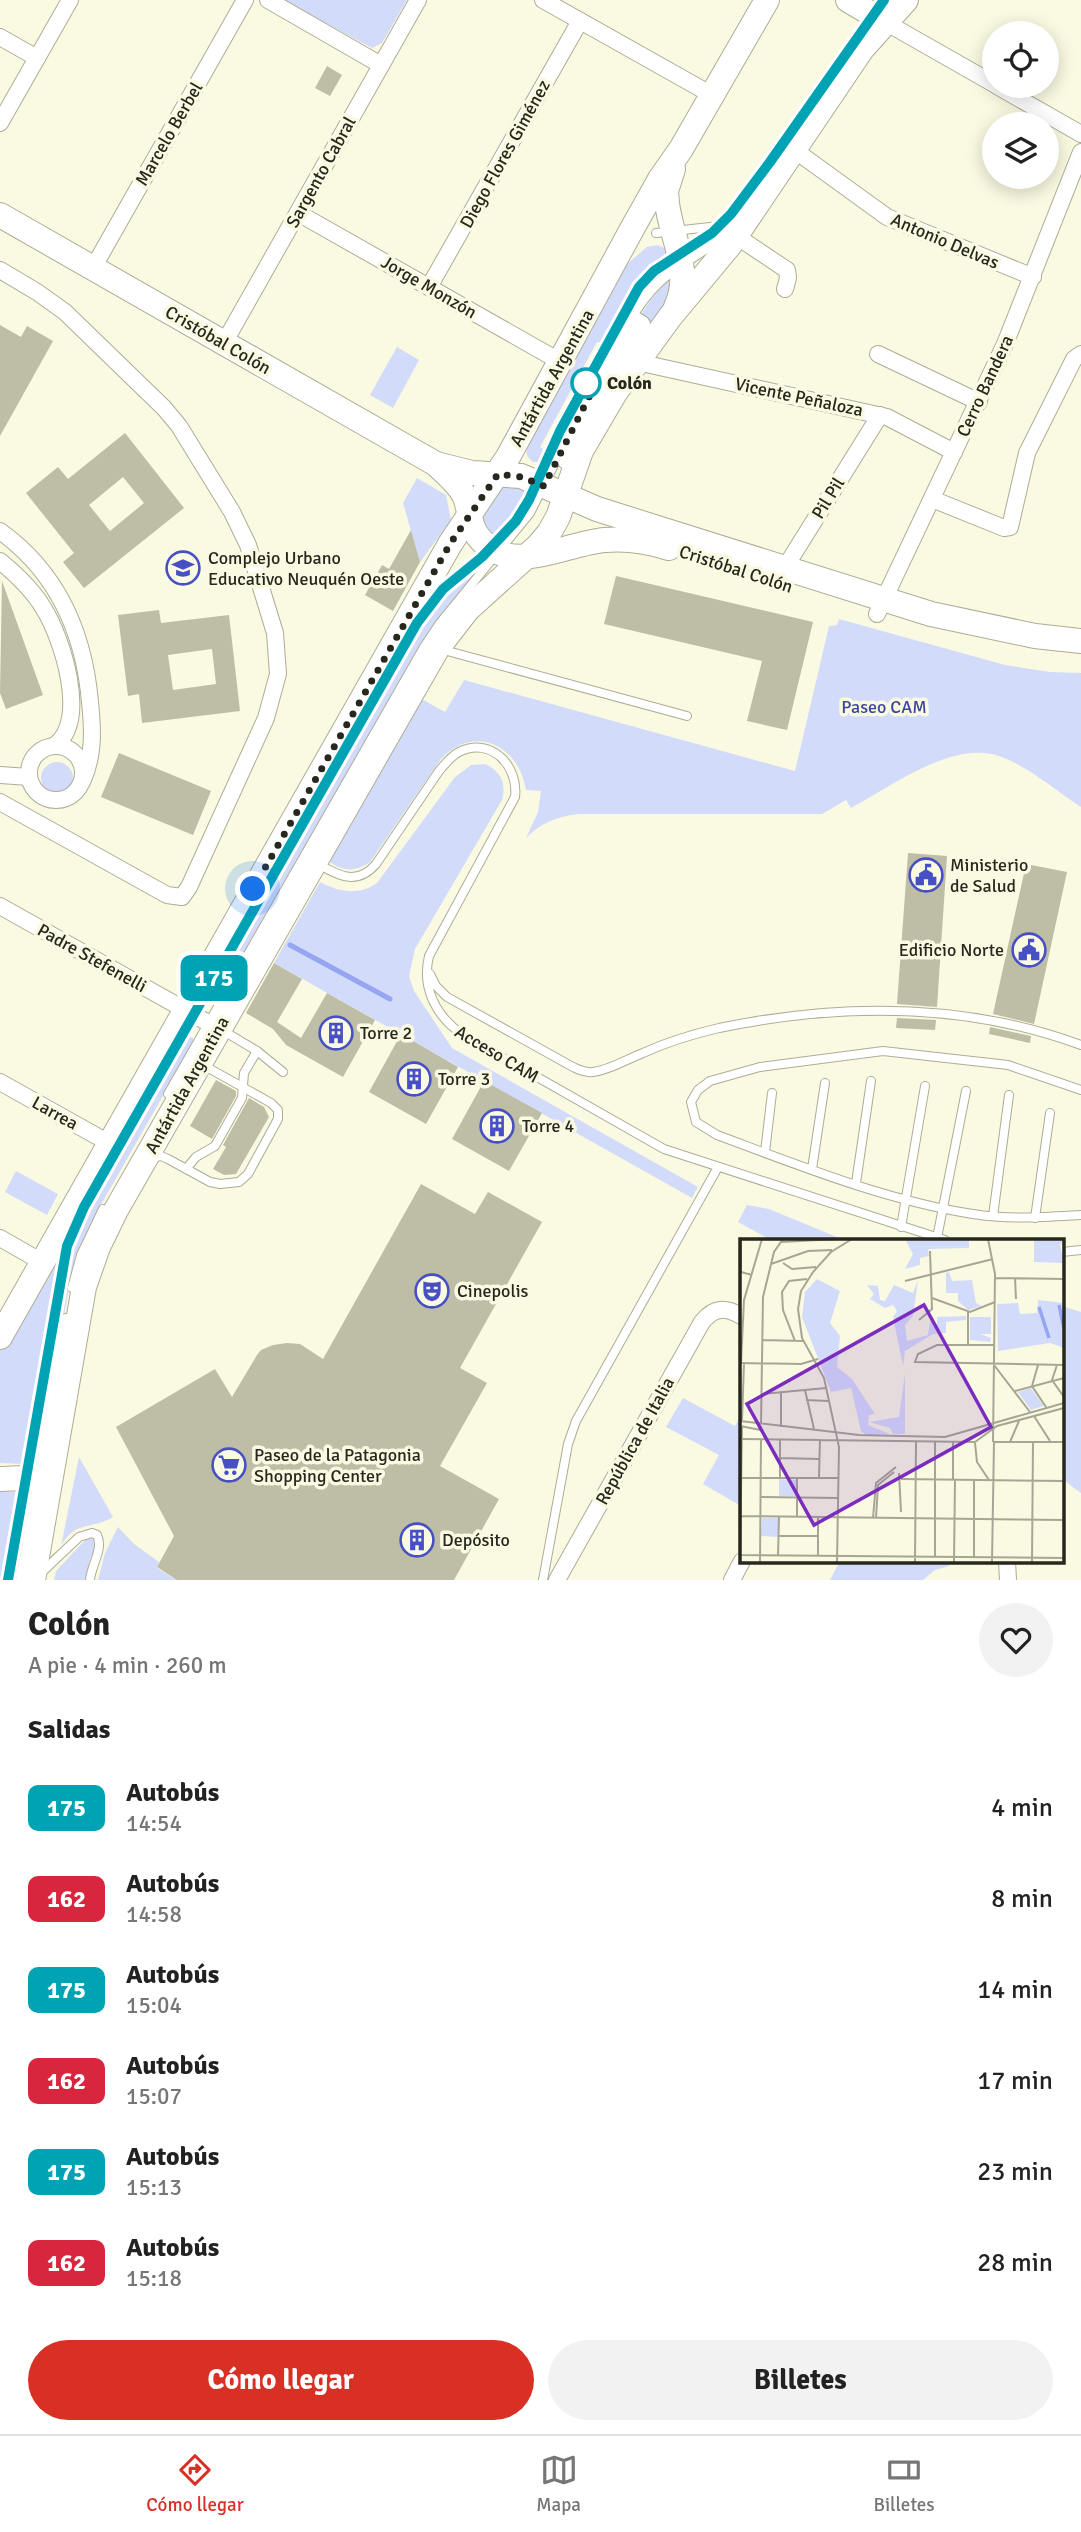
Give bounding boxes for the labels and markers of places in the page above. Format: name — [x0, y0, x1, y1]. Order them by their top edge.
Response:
marker: Colón — [571, 368, 601, 398]
place label: Colón — [607, 372, 652, 394]
place label: Complejo Urbano Educativo Neuquén Oeste — [208, 547, 404, 590]
school or university icon: Complejo Urbano Educativo Neuquén Oeste — [164, 549, 202, 587]
place label: Ministerio de Salud — [950, 854, 1028, 897]
public building icon: Ministerio de Salud — [907, 856, 945, 894]
public building icon: Edificio Norte — [1010, 931, 1048, 969]
place label: Edificio Norte — [899, 939, 1004, 961]
building icon: Torre 2 — [317, 1014, 355, 1052]
place label: Torre 2 — [360, 1022, 412, 1044]
building icon: Torre 3 — [395, 1060, 433, 1098]
place label: Torre 3 — [438, 1068, 490, 1090]
building icon: Torre 4 — [478, 1107, 516, 1145]
place label: Torre 4 — [522, 1115, 575, 1137]
theatre icon: Cinepolis — [413, 1272, 451, 1310]
place label: Cinepolis — [457, 1280, 529, 1302]
place label: Paseo de la Patagonia Shopping Center — [254, 1444, 421, 1487]
supermarket icon: Paseo de la Patagonia Shopping Center — [210, 1446, 248, 1484]
building icon: Depósito — [398, 1521, 436, 1559]
place label: Depósito — [442, 1529, 510, 1551]

